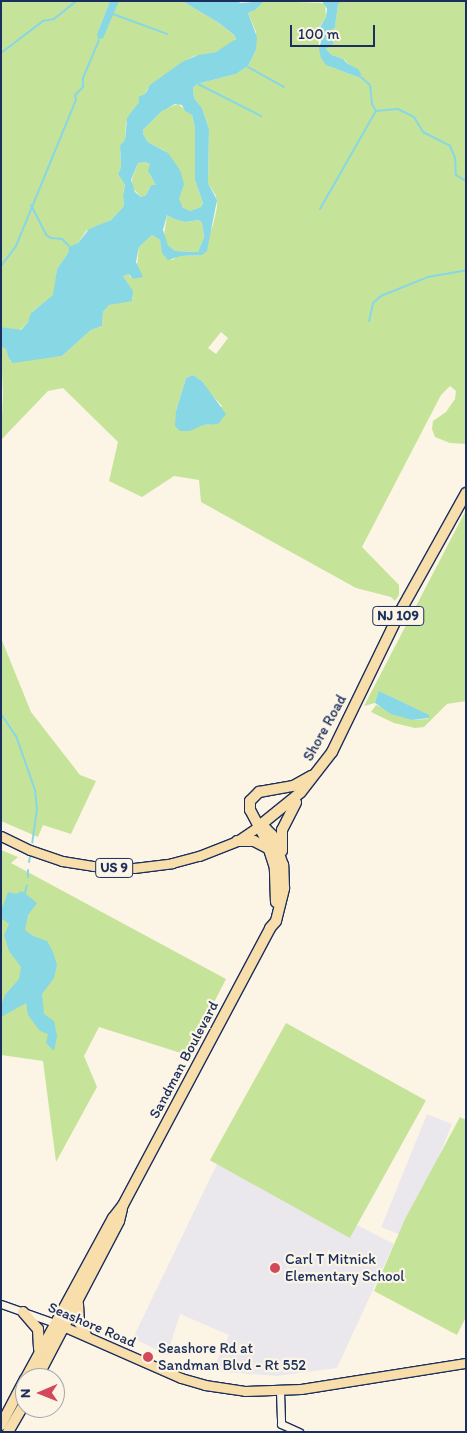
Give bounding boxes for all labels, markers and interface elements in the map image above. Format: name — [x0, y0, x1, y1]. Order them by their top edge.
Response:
scale bar — [292, 15, 377, 47]
text: 100 m — [298, 25, 339, 43]
road number: NJ 109 — [372, 604, 424, 628]
street label: Shore Road — [300, 692, 350, 764]
road number: US 9 — [94, 856, 134, 880]
street label: Sandman Boulevard — [145, 998, 223, 1122]
place label: Carl T Mitnick Elementary School — [285, 1250, 405, 1285]
marker: Carl T Mitnick Elementary School — [269, 1262, 281, 1274]
street label: Seashore Road — [45, 1298, 139, 1352]
place label: Seashore Rd at Sandman Blvd - Rt 552 — [158, 1339, 306, 1374]
marker: Seashore Rd at Sandman Blvd - Rt 552 — [142, 1351, 154, 1363]
north arrow — [15, 1368, 65, 1418]
text: N — [17, 1388, 34, 1398]

